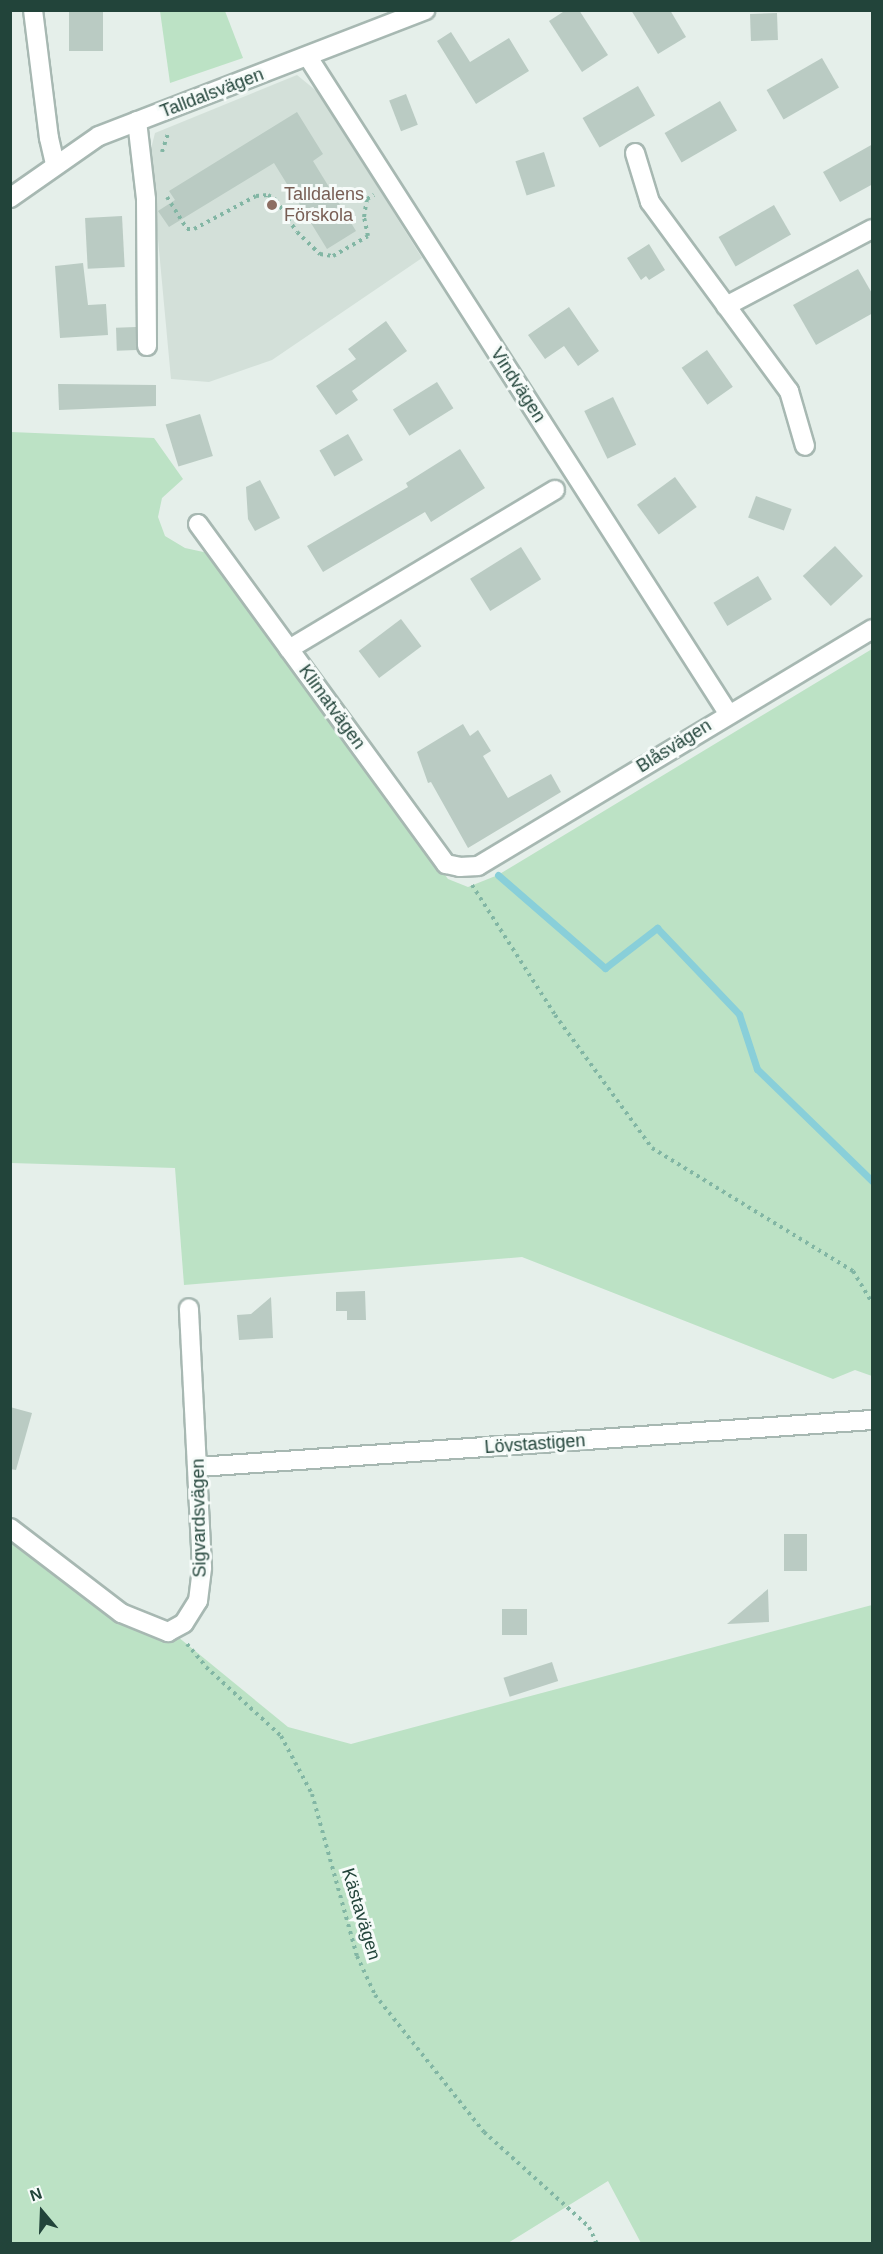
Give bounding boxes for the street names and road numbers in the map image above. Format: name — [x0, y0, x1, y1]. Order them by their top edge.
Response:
street label: Talldalsvägen — [157, 63, 267, 123]
street label: Vindvägen — [486, 344, 550, 426]
street label: Klimatvägen — [294, 661, 370, 753]
street label: Blåsvägen — [633, 715, 715, 777]
street label: Lövstastigen — [484, 1430, 586, 1458]
street label: Sigvardsvägen — [187, 1458, 211, 1578]
street label: Kästavägen — [337, 1865, 385, 1963]

